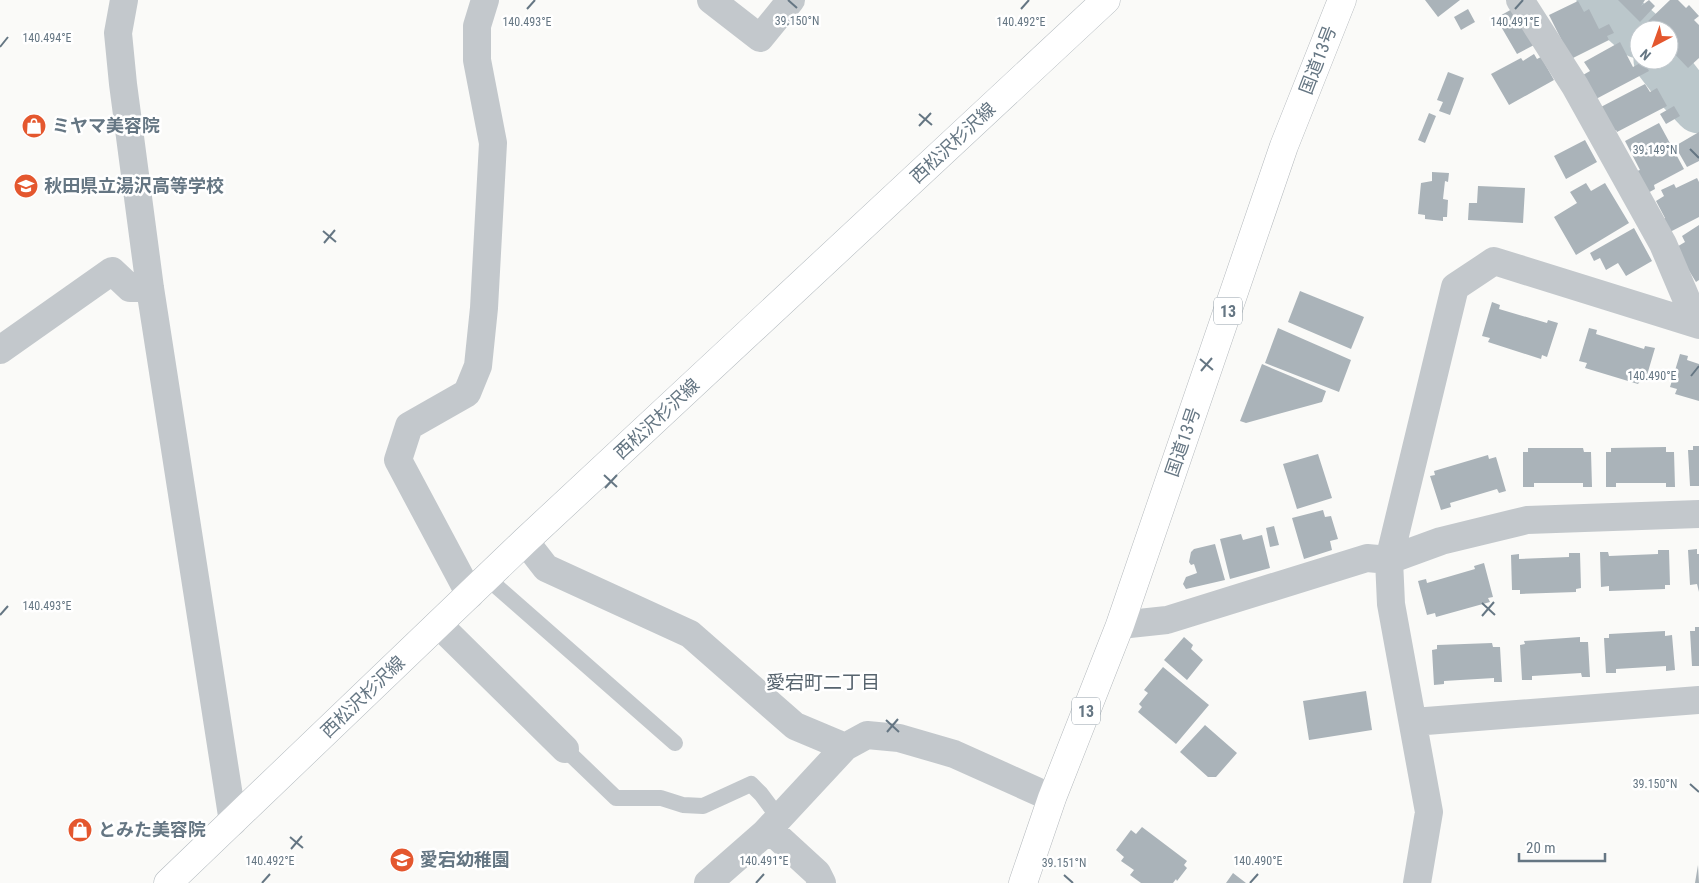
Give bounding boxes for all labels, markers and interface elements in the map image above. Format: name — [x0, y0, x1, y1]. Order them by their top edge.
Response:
text: 39.150°N — [775, 14, 819, 28]
text: 140.493°E — [502, 15, 552, 29]
text: 140.492°E — [996, 15, 1046, 29]
text: 140.491°E — [1490, 15, 1540, 29]
north arrow — [1629, 20, 1679, 70]
street label: 国道13号 — [1295, 23, 1340, 97]
text: 140.494°E — [22, 31, 72, 45]
text: N — [1637, 46, 1654, 64]
street label: 西松沢杉沢線 — [906, 98, 999, 187]
shop icon: ミヤマ美容院 — [21, 113, 47, 139]
place label: ミヤマ美容院 — [52, 115, 160, 136]
text: 39.149°N — [1633, 143, 1677, 157]
school or university icon: 秋田県立湯沢高等学校 — [13, 173, 39, 199]
place label: 秋田県立湯沢高等学校 — [44, 175, 224, 196]
road number: 13 — [1214, 298, 1242, 324]
text: 140.490°E — [1627, 369, 1677, 383]
street label: 西松沢杉沢線 — [610, 374, 703, 463]
street label: 国道13号 — [1161, 404, 1204, 479]
text: 140.493°E — [22, 599, 72, 613]
street label: 西松沢杉沢線 — [317, 652, 409, 742]
district label: 愛宕町二丁目 — [766, 671, 880, 694]
road number: 13 — [1072, 698, 1100, 724]
text: 39.150°N — [1633, 777, 1677, 791]
shop icon: とみた美容院 — [67, 817, 93, 843]
place label: とみた美容院 — [98, 819, 206, 840]
scale bar — [1519, 830, 1605, 862]
text: 20 m — [1526, 839, 1556, 857]
school or university icon: 愛宕幼稚園 — [389, 847, 415, 873]
place label: 愛宕幼稚園 — [420, 849, 510, 870]
text: 140.492°E — [245, 854, 295, 868]
text: 140.491°E — [739, 854, 789, 868]
text: 140.490°E — [1233, 854, 1283, 868]
text: 39.151°N — [1042, 856, 1086, 870]

